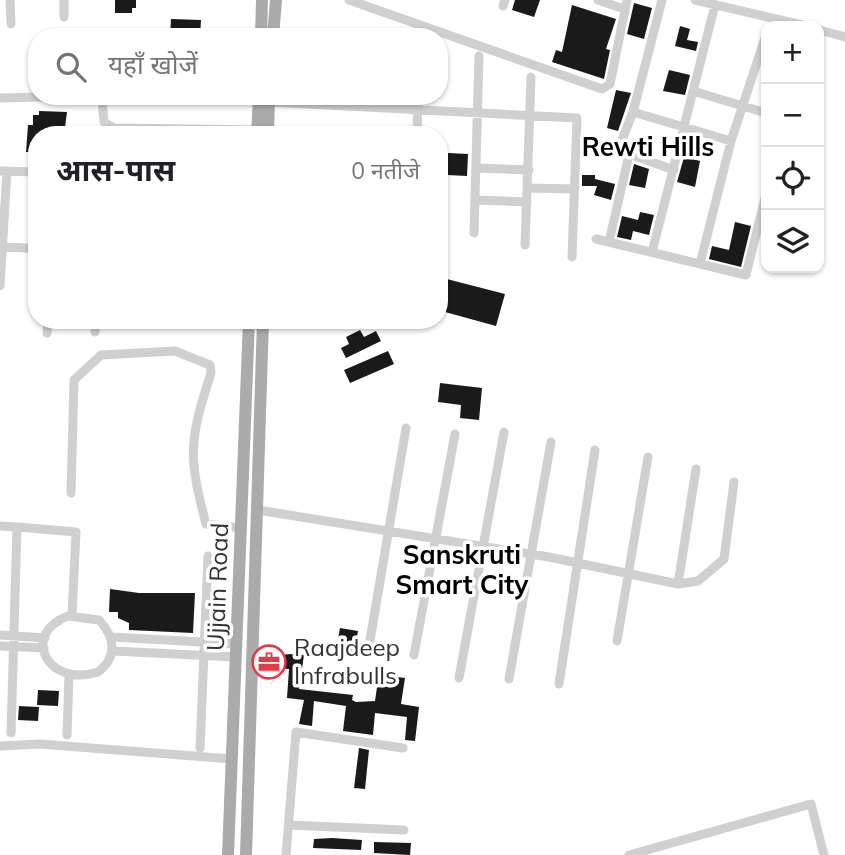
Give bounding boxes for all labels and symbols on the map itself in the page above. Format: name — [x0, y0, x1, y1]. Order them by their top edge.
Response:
district label: Rewti Hills — [582, 130, 714, 163]
street label: Ujjain Road — [200, 522, 234, 652]
district label: Sanskruti Smart City — [396, 538, 529, 601]
place label: Raajdeep Infrabulls — [294, 632, 400, 690]
office icon: Raajdeep Infrabulls — [250, 643, 288, 681]

